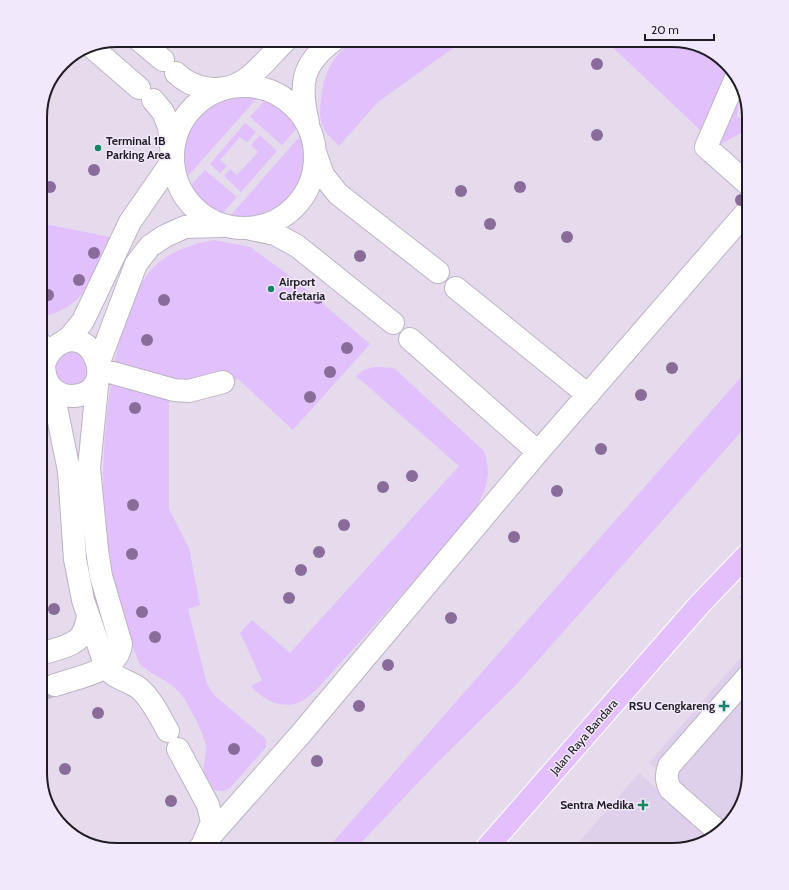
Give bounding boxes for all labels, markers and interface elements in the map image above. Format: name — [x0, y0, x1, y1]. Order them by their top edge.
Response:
scale bar — [645, 16, 714, 42]
text: 20 m — [651, 22, 679, 37]
place label: Terminal 1B Parking Area — [106, 133, 171, 162]
marker: Terminal 1B Parking Area — [93, 143, 103, 153]
place label: Airport Cafetaria — [279, 274, 325, 303]
marker: Airport Cafetaria — [266, 284, 276, 294]
street label: Jalan Raya Bandara — [546, 696, 621, 778]
place label: RSU Cengkareng — [629, 698, 715, 713]
marker: RSU Cengkareng — [718, 700, 730, 712]
place label: Sentra Medika — [560, 797, 634, 812]
marker: Sentra Medika — [637, 799, 649, 811]

